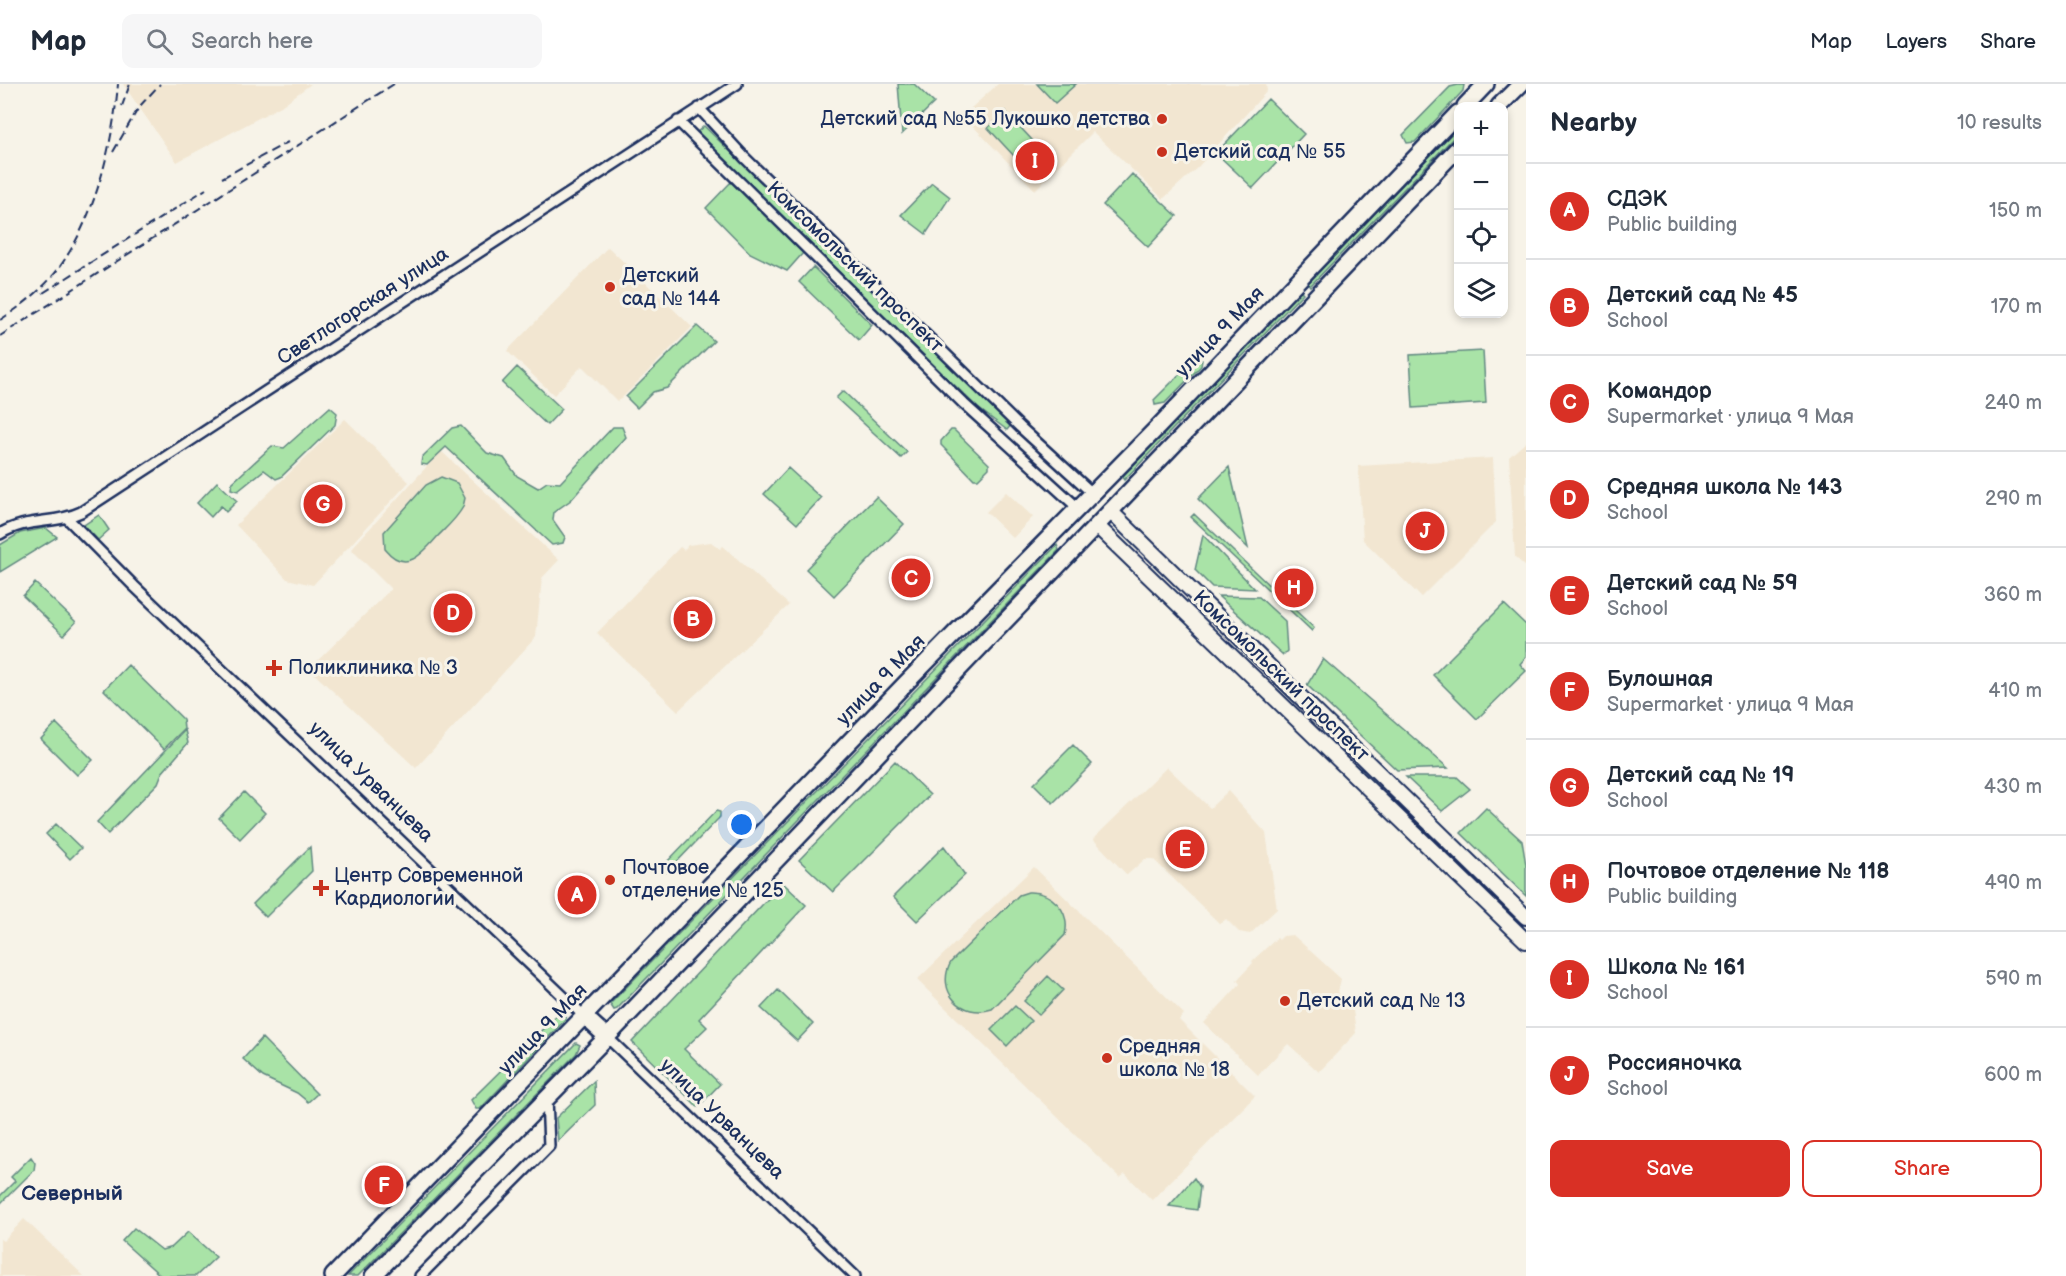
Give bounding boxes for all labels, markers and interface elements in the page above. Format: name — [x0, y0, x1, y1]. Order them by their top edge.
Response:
search box — [122, 14, 542, 68]
text: Map — [30, 25, 86, 58]
icon: search — [143, 25, 176, 58]
text: Search here — [191, 28, 313, 55]
text: Map — [1810, 29, 1852, 54]
text: Layers — [1885, 29, 1947, 54]
text: Share — [1980, 29, 2036, 54]
map controls — [1454, 102, 1508, 318]
button: + — [1454, 102, 1508, 156]
place label: Детский сад №55 Лукошко детства — [821, 107, 1150, 131]
text: Nearby — [1550, 108, 1637, 139]
text: 10 results — [1957, 111, 2042, 135]
marker: Детский сад №55 Лукошко детства — [1155, 112, 1169, 126]
pin: I — [1016, 138, 1054, 184]
place label: Детский сад № 55 — [1174, 140, 1346, 164]
marker: Детский сад № 55 — [1155, 145, 1169, 159]
button: − — [1454, 156, 1508, 210]
street label: Комсомольский проспект — [762, 177, 949, 358]
text: СДЭК — [1607, 186, 1667, 213]
text: A — [1563, 199, 1576, 223]
text: 150 m — [1989, 199, 2042, 223]
button: locate — [1454, 210, 1508, 264]
text: Public building — [1607, 213, 1737, 237]
street label: Светлогорская улица — [273, 242, 453, 370]
place label: Детский сад № 144 — [622, 264, 720, 311]
button: layers — [1454, 264, 1508, 318]
marker: Детский сад № 144 — [603, 280, 617, 294]
street label: улица 9 Мая — [1171, 281, 1269, 383]
text: Детский сад № 45 — [1607, 282, 1798, 309]
text: B — [1562, 295, 1577, 319]
text: 170 m — [1991, 295, 2042, 319]
text: School — [1607, 309, 1668, 333]
text: Командор — [1607, 378, 1712, 405]
text: C — [1562, 391, 1577, 415]
text: 240 m — [1985, 391, 2042, 415]
text: Supermarket · улица 9 Мая — [1607, 405, 1854, 429]
text: Средняя школа № 143 — [1607, 474, 1842, 501]
pin: G — [304, 482, 342, 526]
text: D — [1563, 487, 1576, 511]
text: 290 m — [1985, 487, 2042, 511]
text: School — [1607, 501, 1668, 525]
pin: J — [1406, 508, 1444, 554]
pin: C — [892, 556, 930, 600]
pin: H — [1274, 566, 1314, 610]
text: Детский сад № 59 — [1607, 570, 1798, 597]
text: E — [1563, 583, 1576, 607]
text: 360 m — [1984, 583, 2042, 607]
street label: Комсомольский проспект — [1188, 586, 1375, 767]
pin: D — [434, 590, 472, 636]
pin: B — [674, 596, 712, 642]
text: School — [1607, 597, 1668, 621]
street label: улица 9 Мая — [832, 629, 930, 731]
place label: Поликлиника № 3 — [288, 656, 458, 680]
marker: Поликлиника № 3 — [265, 659, 283, 677]
text: Булошная — [1607, 666, 1713, 693]
text: F — [1563, 679, 1576, 703]
text: 410 m — [1988, 679, 2042, 703]
text: Supermarket · улица 9 Мая — [1607, 693, 1854, 717]
street label: улица Урванцева — [304, 716, 438, 848]
text: Детский сад № 19 — [1607, 762, 1794, 789]
text: G — [1562, 775, 1577, 799]
text: 430 m — [1984, 775, 2042, 799]
text: School — [1607, 789, 1668, 813]
your location — [727, 810, 756, 839]
pin: E — [1166, 826, 1204, 872]
place label: Почтовое отделение № 125 — [622, 856, 784, 903]
text: Почтовое отделение № 118 — [1607, 858, 1890, 885]
place label: Центр Современной Кардиологии — [334, 864, 523, 911]
text: H — [1562, 871, 1577, 895]
text: 490 m — [1985, 871, 2042, 895]
pin: A — [558, 872, 596, 918]
marker: Почтовое отделение № 125 — [603, 873, 617, 887]
marker: Центр Современной Кардиологии — [312, 879, 330, 897]
text: Public building — [1607, 885, 1737, 909]
text: Школа № 161 — [1607, 954, 1746, 981]
text: I — [1566, 967, 1573, 991]
text: 590 m — [1985, 967, 2042, 991]
street label: улица 9 Мая — [494, 978, 592, 1080]
text: School — [1607, 981, 1668, 1005]
place label: Детский сад № 13 — [1297, 989, 1466, 1013]
marker: Детский сад № 13 — [1278, 994, 1292, 1008]
place label: Средняя школа № 18 — [1119, 1035, 1230, 1082]
text: Россияночка — [1607, 1050, 1742, 1077]
marker: Средняя школа № 18 — [1100, 1051, 1114, 1065]
street label: улица Урванцева — [655, 1053, 789, 1185]
text: J — [1564, 1063, 1575, 1087]
text: 600 m — [1984, 1063, 2042, 1087]
text: School — [1607, 1077, 1668, 1101]
button: Save — [1550, 1140, 1790, 1197]
button: Share — [1802, 1140, 2042, 1197]
pin: F — [364, 1162, 404, 1208]
district label: Северный — [21, 1181, 123, 1206]

